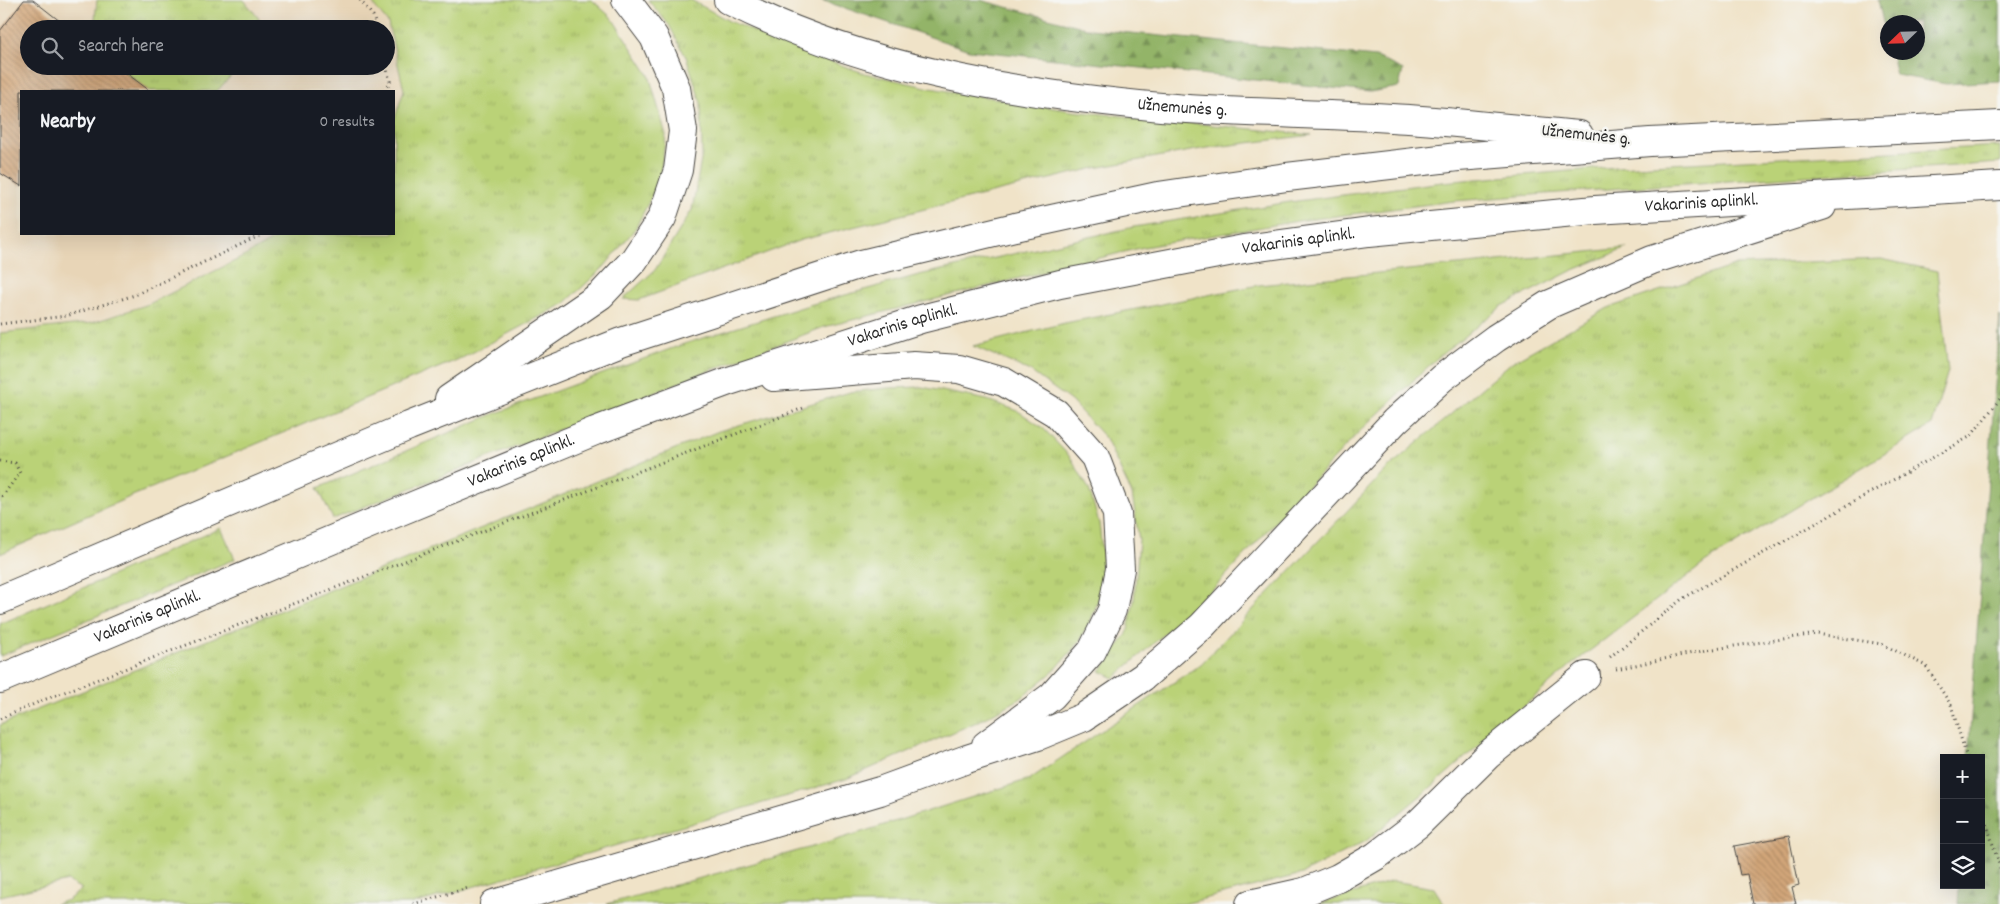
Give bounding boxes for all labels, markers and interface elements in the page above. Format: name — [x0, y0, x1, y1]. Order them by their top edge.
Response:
north arrow — [1880, 15, 1925, 60]
search box — [20, 20, 395, 75]
icon: search — [38, 34, 66, 62]
text: Search here — [78, 34, 164, 61]
street label: Užnemunės g. — [1136, 92, 1228, 124]
text: Nearby — [40, 108, 95, 138]
text: 0 results — [320, 111, 375, 134]
street label: Užnemunės g. — [1540, 119, 1632, 153]
street label: Vakarinis aplinkl. — [1644, 188, 1759, 220]
street label: Vakarinis aplinkl. — [1240, 222, 1356, 262]
street label: Vakarinis aplinkl. — [845, 298, 960, 354]
street label: Vakarinis aplinkl. — [464, 428, 579, 495]
street label: Vakarinis aplinkl. — [90, 584, 205, 651]
map controls — [1940, 754, 1985, 889]
button: + — [1940, 754, 1985, 799]
button: − — [1940, 799, 1985, 844]
button: layers — [1940, 844, 1985, 889]

